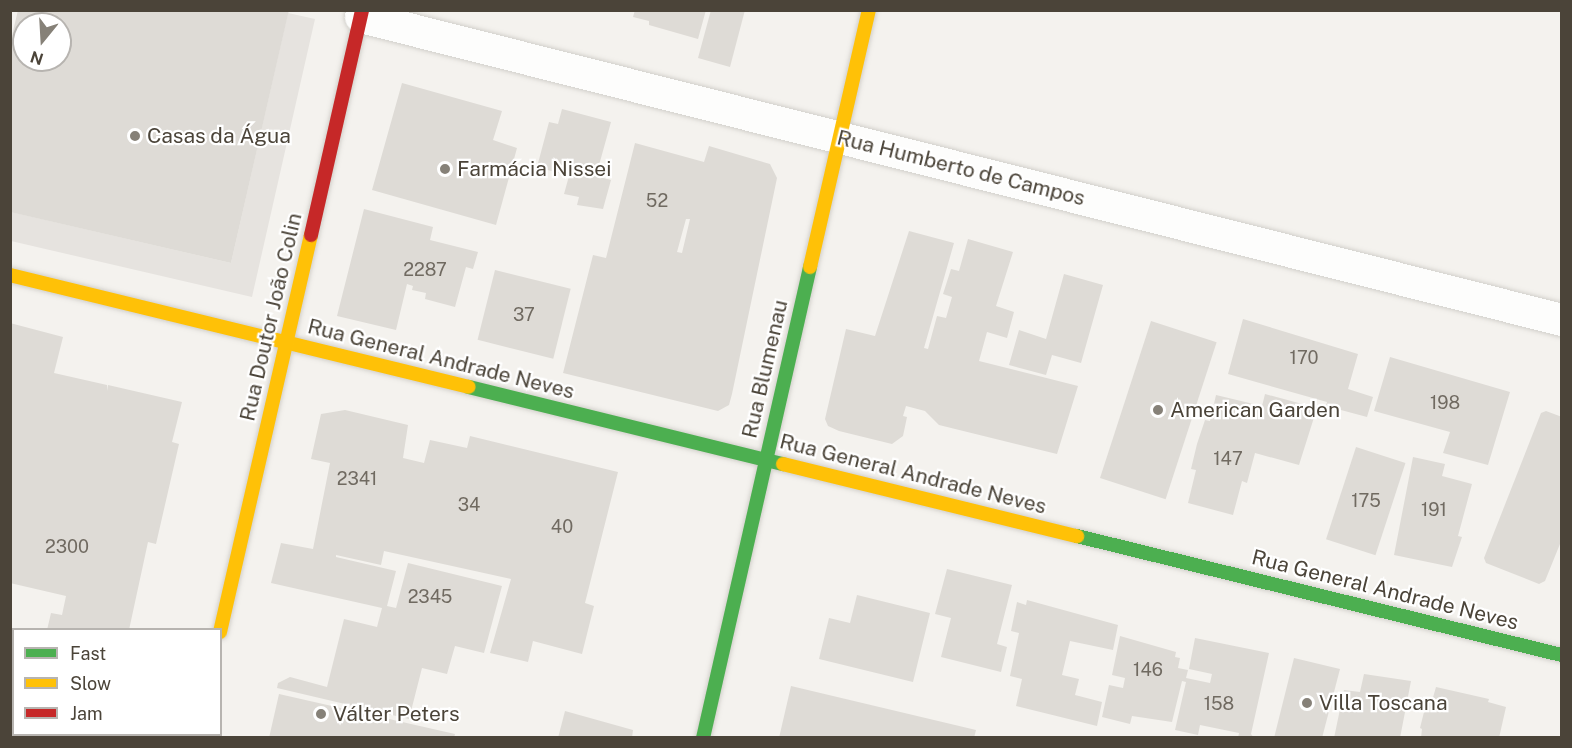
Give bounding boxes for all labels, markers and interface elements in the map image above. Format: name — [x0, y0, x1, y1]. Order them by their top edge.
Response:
north arrow — [12, 12, 72, 72]
text: N — [28, 47, 46, 69]
place label: Casas da Água — [147, 123, 291, 149]
street label: Rua Humberto de Campos — [834, 125, 1088, 211]
marker: Casas da Água — [128, 129, 142, 143]
place label: Farmácia Nissei — [457, 156, 611, 182]
marker: Farmácia Nissei — [438, 162, 452, 176]
house number: 52 — [646, 190, 668, 212]
street label: Rua Doutor João Colin — [235, 210, 307, 424]
house number: 2287 — [403, 259, 447, 281]
street label: Rua Blumenau — [737, 297, 793, 441]
house number: 37 — [513, 304, 535, 326]
street label: Rua General Andrade Neves — [305, 314, 577, 404]
house number: 170 — [1290, 347, 1318, 369]
house number: 198 — [1430, 392, 1460, 414]
place label: American Garden — [1170, 397, 1340, 423]
marker: American Garden — [1151, 403, 1165, 417]
street label: Rua General Andrade Neves — [777, 429, 1049, 519]
house number: 147 — [1213, 448, 1243, 470]
house number: 2341 — [337, 468, 377, 490]
house number: 175 — [1351, 490, 1381, 512]
house number: 34 — [458, 494, 480, 516]
house number: 191 — [1421, 499, 1447, 521]
house number: 40 — [551, 516, 573, 538]
house number: 2300 — [45, 536, 89, 558]
street label: Rua General Andrade Neves — [1249, 545, 1521, 635]
house number: 2345 — [408, 586, 452, 608]
legend — [12, 628, 222, 736]
text: Fast — [70, 643, 106, 664]
house number: 146 — [1133, 659, 1163, 681]
text: Slow — [70, 673, 111, 694]
place label: Villa Toscana — [1319, 690, 1448, 716]
house number: 158 — [1204, 693, 1234, 715]
marker: Villa Toscana — [1300, 696, 1314, 710]
place label: Válter Peters — [333, 701, 460, 727]
text: Jam — [70, 703, 103, 724]
marker: Válter Peters — [314, 707, 328, 721]

